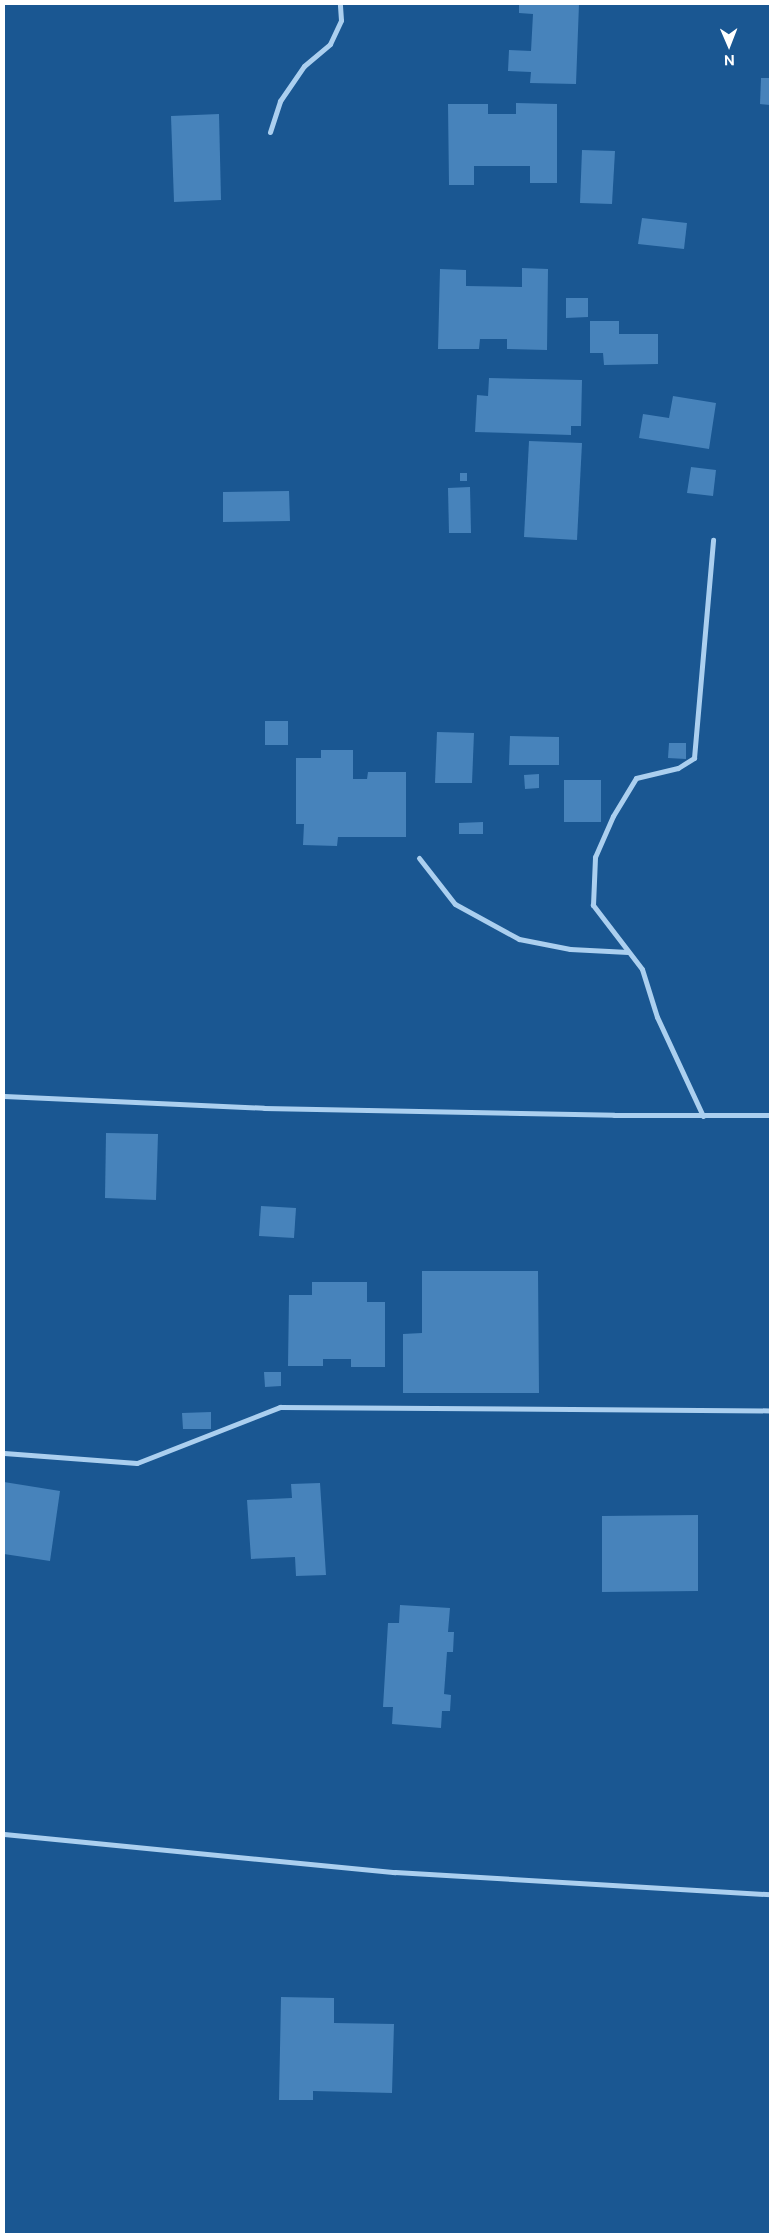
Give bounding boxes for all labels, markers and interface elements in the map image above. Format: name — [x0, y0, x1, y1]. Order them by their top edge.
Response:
north arrow — [704, 20, 754, 70]
text: N — [724, 52, 735, 68]

